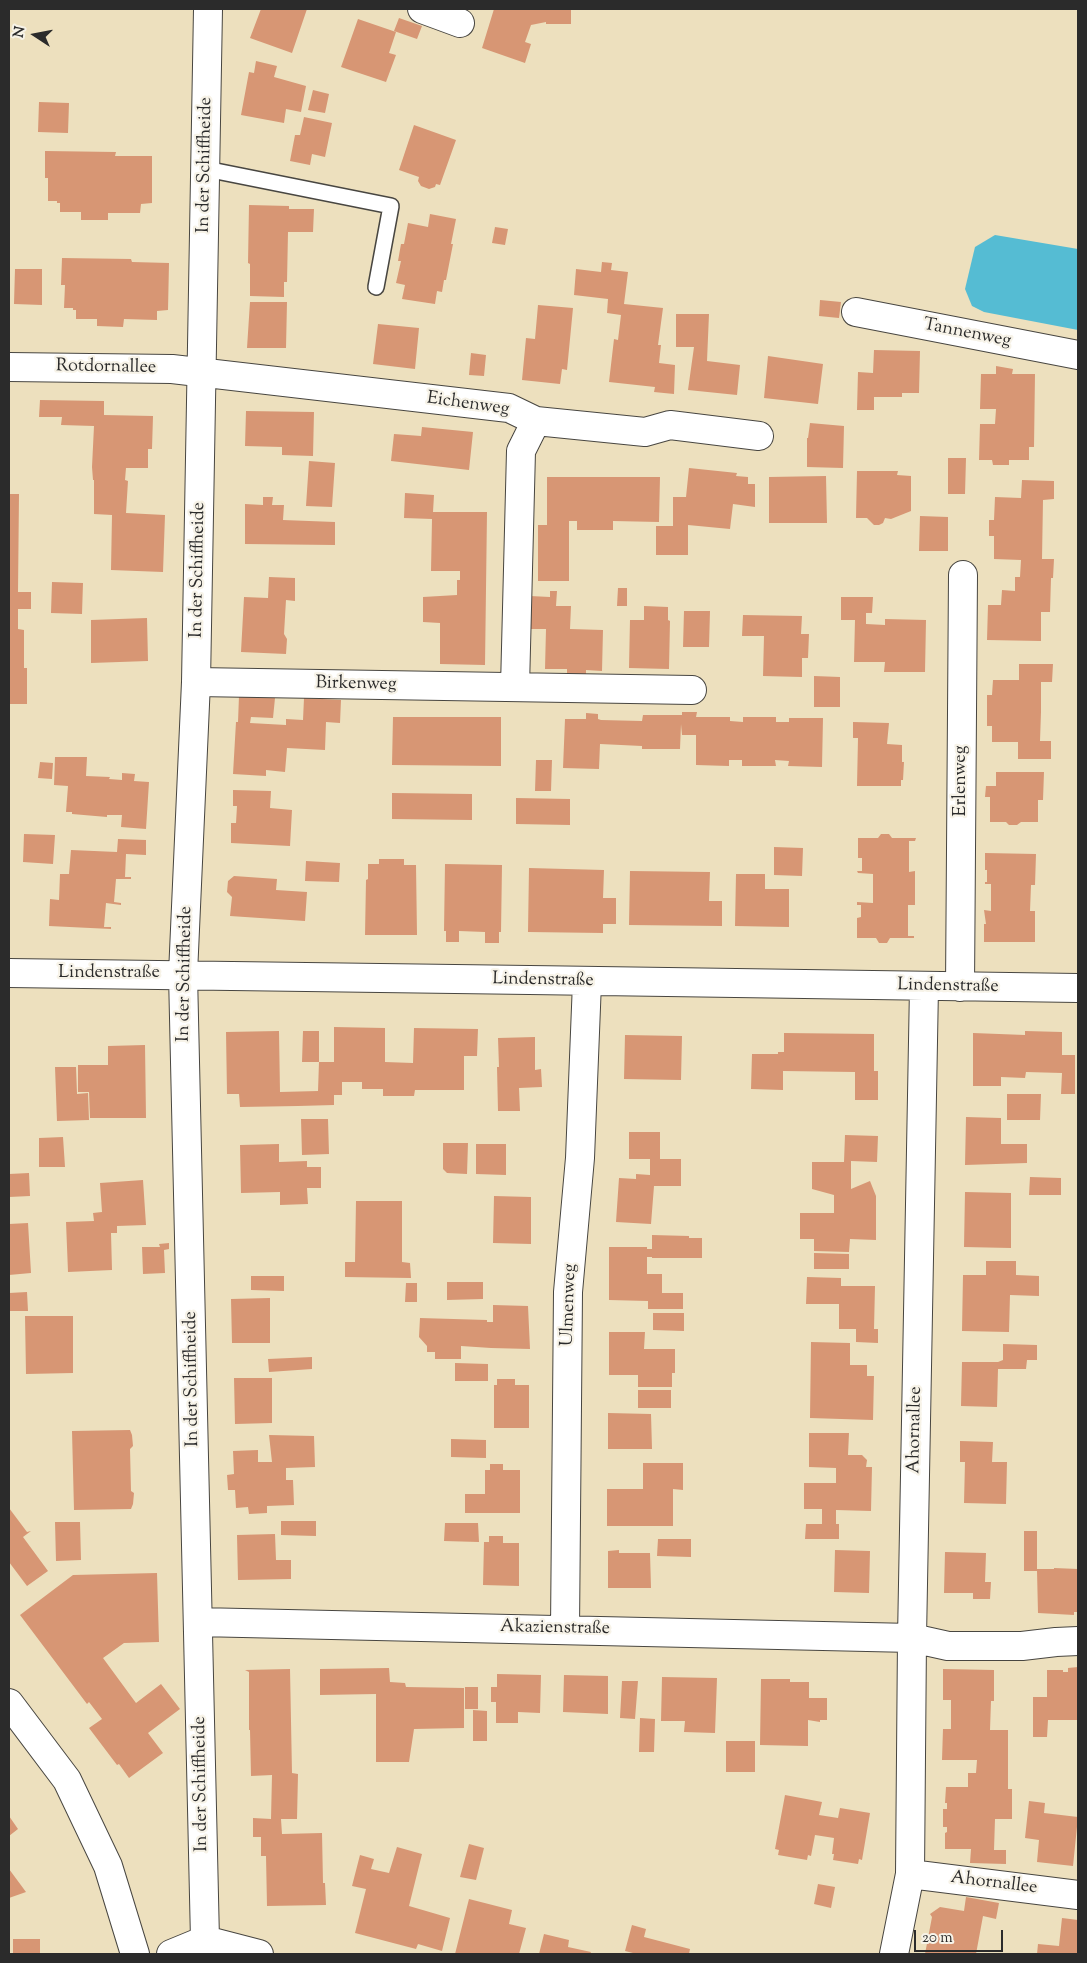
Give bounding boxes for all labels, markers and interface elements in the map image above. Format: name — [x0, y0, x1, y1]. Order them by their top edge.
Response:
north arrow — [10, 10, 60, 60]
text: N — [9, 25, 31, 40]
street label: In der Schiffheide — [194, 97, 218, 233]
street label: Tannenweg — [921, 315, 1013, 353]
street label: Rotdornallee — [56, 356, 156, 380]
street label: Eichenweg — [425, 389, 511, 421]
street label: In der Schiffheide — [187, 502, 211, 638]
street label: Birkenweg — [315, 673, 397, 697]
street label: Erlenweg — [951, 746, 973, 816]
street label: In der Schiffheide — [174, 906, 198, 1042]
street label: Lindenstraße — [58, 963, 160, 985]
street label: Lindenstraße — [492, 969, 594, 993]
street label: Lindenstraße — [897, 975, 999, 999]
street label: Ulmenweg — [558, 1263, 582, 1347]
street label: In der Schiffheide — [181, 1311, 205, 1447]
street label: Ahornallee — [904, 1386, 928, 1474]
street label: Akazienstraße — [500, 1617, 610, 1641]
street label: In der Schiffheide — [190, 1716, 214, 1852]
street label: Ahornallee — [949, 1868, 1039, 1900]
scale bar — [917, 1920, 1006, 1952]
text: 20 m — [922, 1928, 953, 1949]

